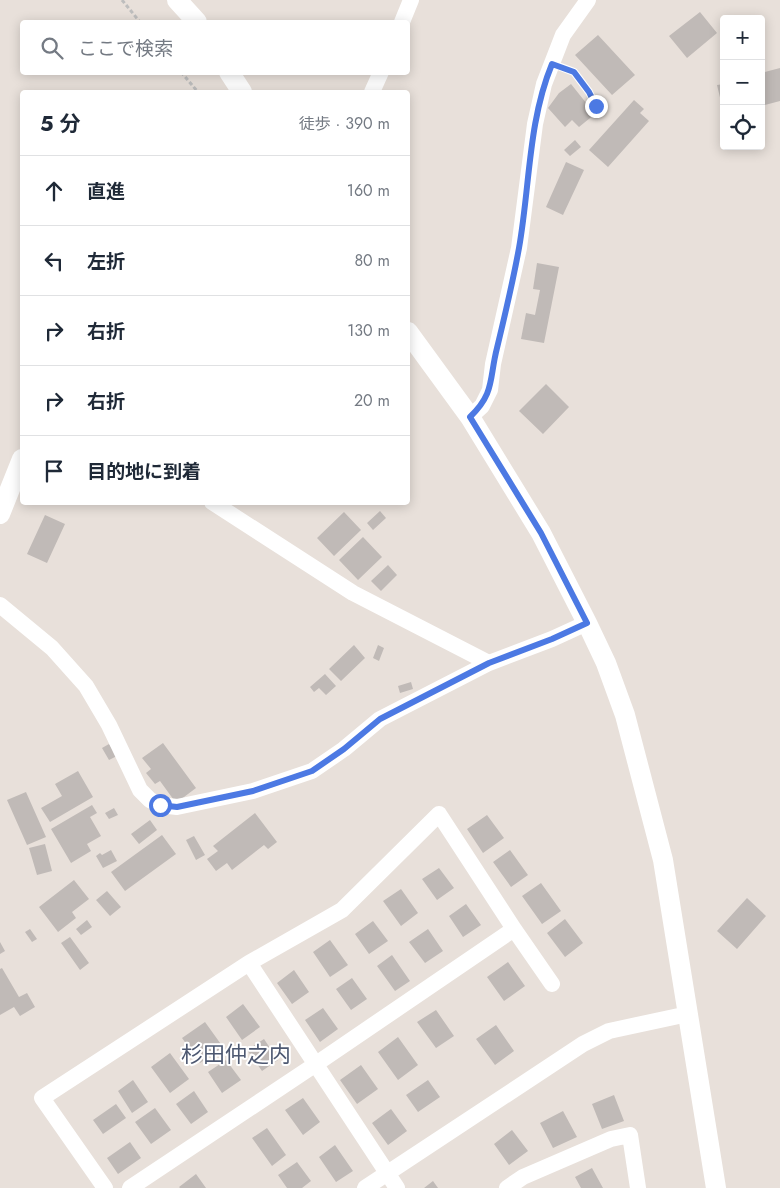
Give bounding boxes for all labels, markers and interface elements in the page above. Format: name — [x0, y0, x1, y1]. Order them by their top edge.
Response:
map controls — [720, 15, 765, 150]
button: + — [720, 15, 765, 60]
search box — [20, 20, 410, 75]
icon: search — [38, 34, 66, 62]
text: ここで検索 — [78, 35, 173, 62]
button: − — [720, 60, 765, 105]
route end — [585, 95, 608, 118]
button: locate — [720, 105, 765, 150]
text: 5 分 — [40, 109, 81, 139]
text: 徒歩 · 390 m — [299, 112, 390, 135]
icon: ahead — [40, 177, 68, 205]
text: 直進 — [87, 178, 125, 205]
text: 160 m — [347, 179, 390, 202]
icon: left — [40, 247, 68, 275]
text: 左折 — [87, 248, 125, 275]
text: 80 m — [354, 249, 390, 272]
icon: right — [40, 317, 68, 345]
text: 右折 — [87, 318, 125, 345]
text: 130 m — [347, 319, 390, 342]
icon: right — [40, 387, 68, 415]
text: 右折 — [87, 388, 125, 415]
text: 20 m — [354, 389, 390, 412]
icon: arrive — [40, 457, 68, 485]
text: 目的地に到着 — [87, 458, 201, 485]
route start — [149, 794, 172, 817]
district label: 杉田仲之内 — [181, 1038, 291, 1070]

